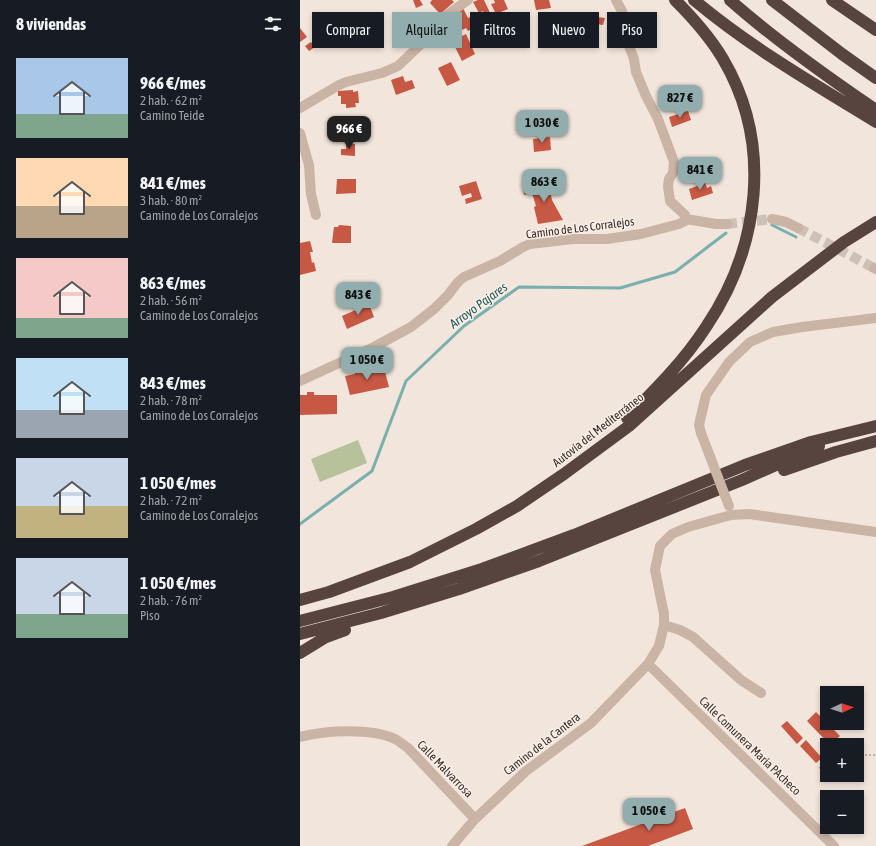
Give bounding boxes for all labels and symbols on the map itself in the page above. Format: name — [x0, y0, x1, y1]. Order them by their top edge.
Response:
pin: 827 € — [652, 85, 708, 119]
pin: 1 030 € — [505, 110, 579, 144]
pin: 966 € — [321, 116, 377, 150]
pin: 841 € — [672, 157, 728, 191]
pin: 863 € — [516, 169, 572, 203]
street label: Camino de Los Corralejos — [525, 214, 635, 242]
water label: Arroyo Pajares — [446, 279, 511, 332]
pin: 843 € — [330, 282, 386, 316]
pin: 1 050 € — [330, 347, 404, 381]
street label: Autovía del Mediterráneo — [550, 390, 646, 470]
north arrow — [820, 686, 864, 730]
street label: Calle Comunera María PAcheco — [696, 694, 804, 798]
street label: Camino de la Cantera — [501, 710, 583, 778]
street label: Calle Malvarrosa — [414, 738, 476, 800]
pin: 1 050 € — [612, 798, 686, 832]

